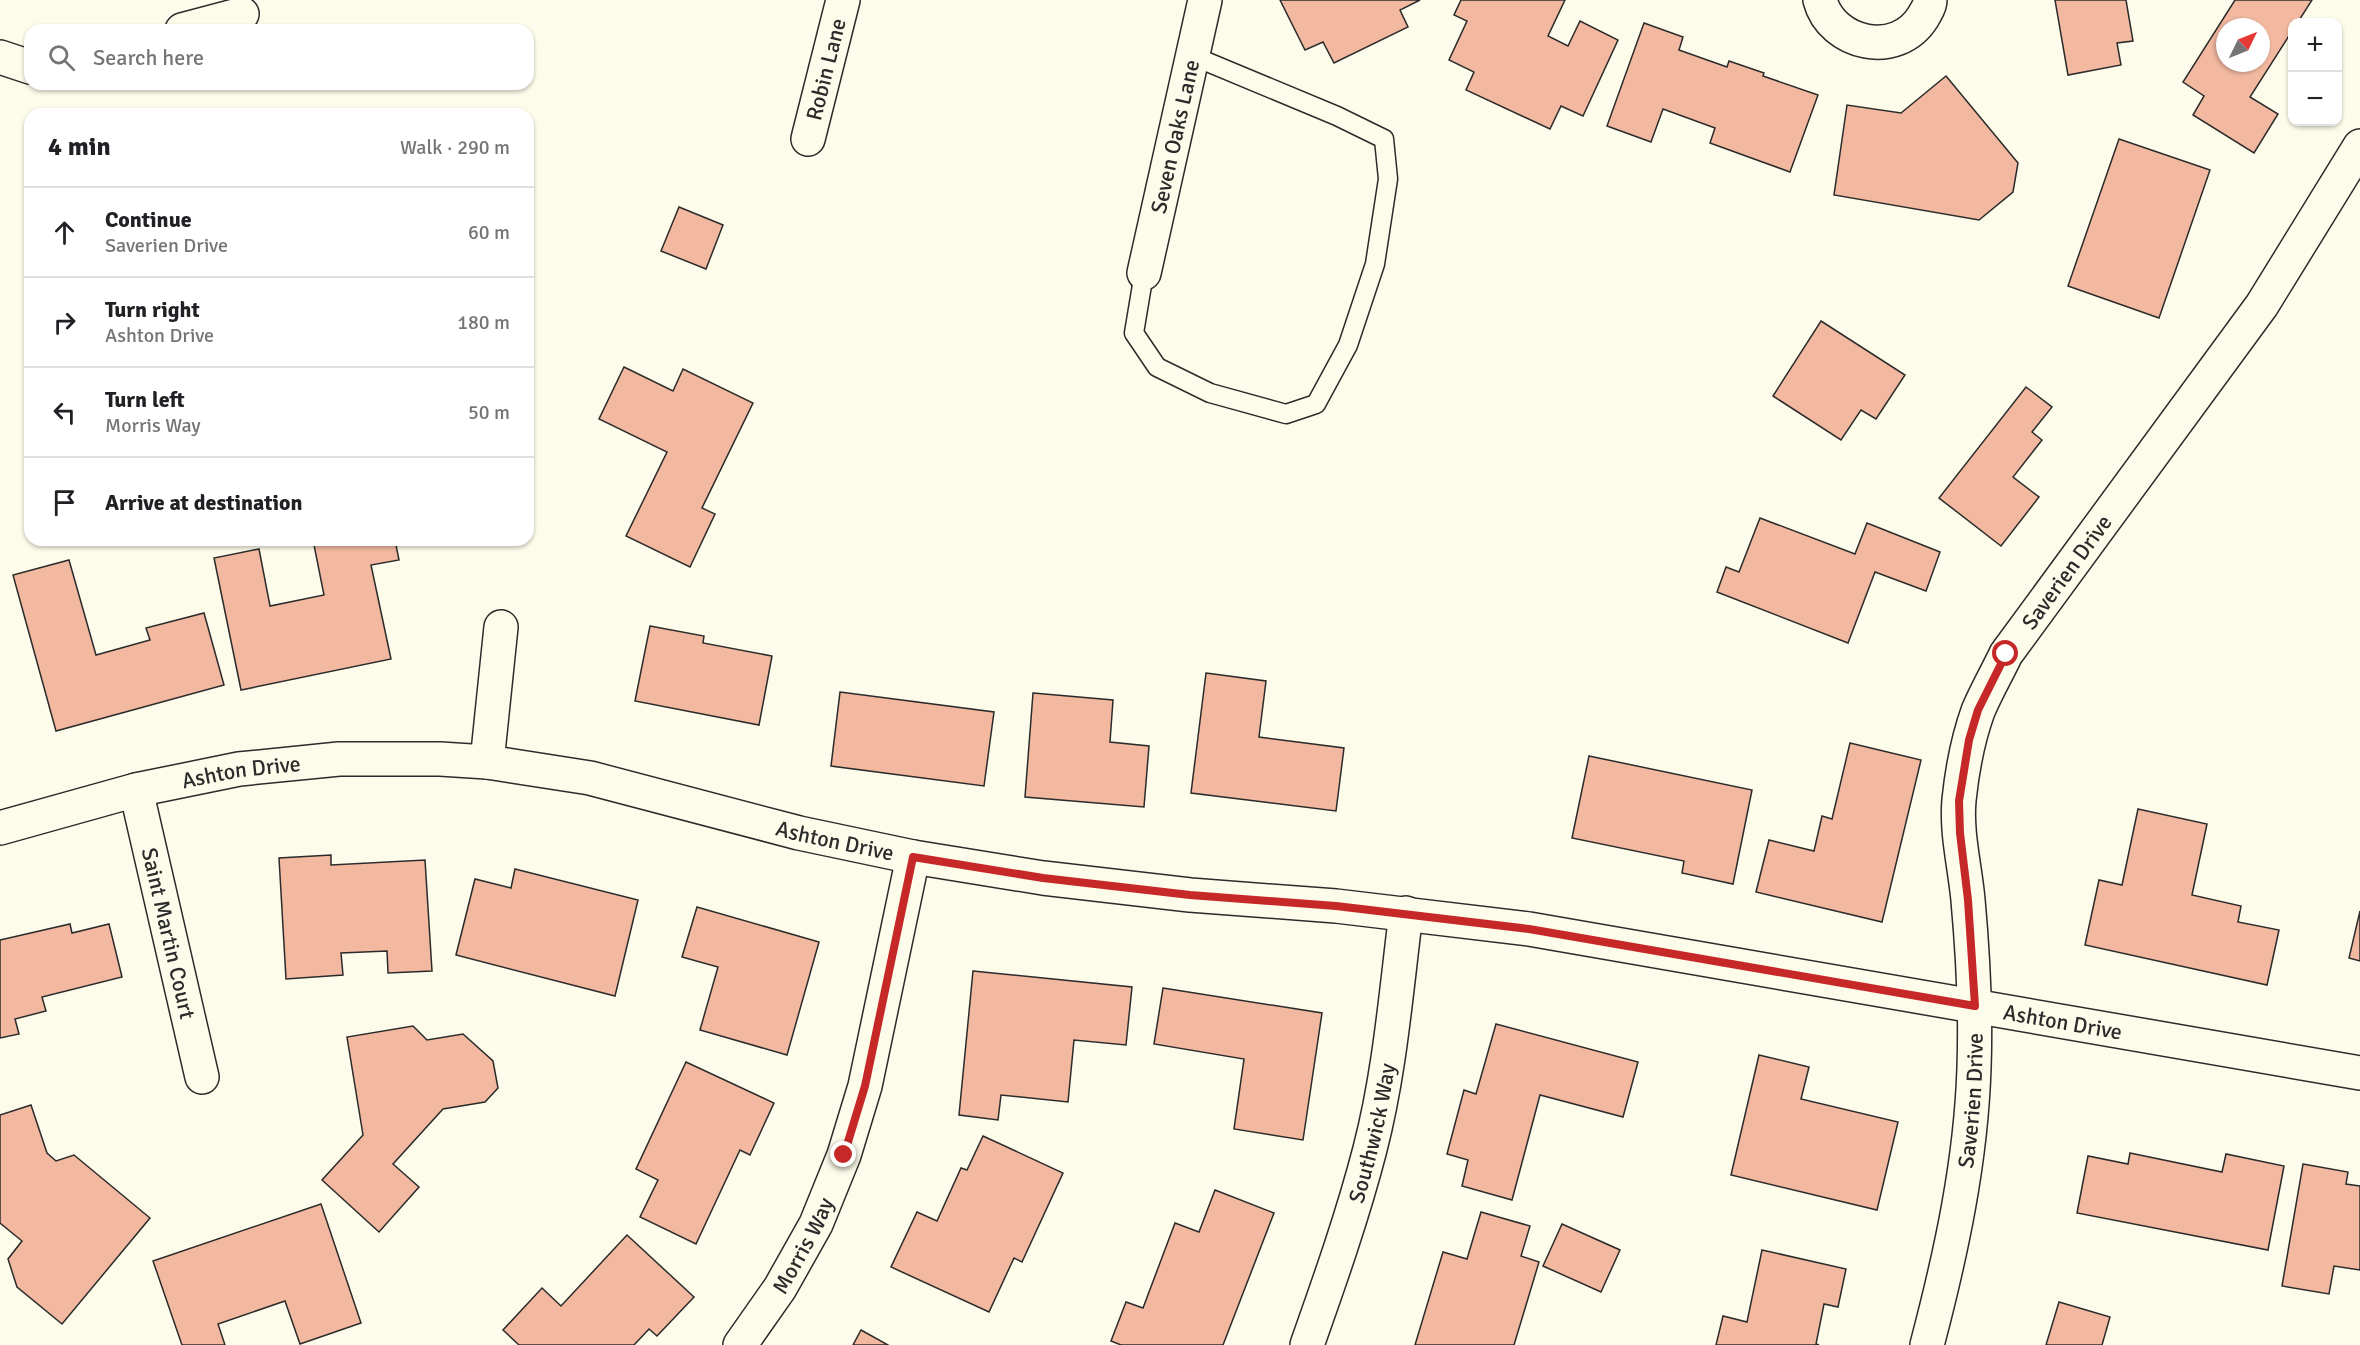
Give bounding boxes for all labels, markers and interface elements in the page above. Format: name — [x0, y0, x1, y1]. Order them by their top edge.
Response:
street label: Robin Lane — [800, 15, 852, 123]
north arrow — [2216, 18, 2270, 72]
map controls — [2288, 18, 2342, 126]
button: + — [2288, 18, 2342, 72]
search box — [24, 24, 534, 90]
icon: search — [45, 41, 78, 74]
text: Search here — [93, 44, 204, 71]
street label: Seven Oaks Lane — [1145, 57, 1205, 216]
button: − — [2288, 72, 2342, 126]
text: 4 min — [48, 131, 111, 163]
text: Walk · 290 m — [400, 135, 510, 160]
text: Continue — [105, 206, 192, 233]
icon: ahead — [48, 216, 81, 249]
text: 60 m — [468, 220, 510, 245]
text: Saverien Drive — [105, 233, 228, 258]
text: Turn right — [105, 296, 200, 323]
icon: right — [48, 306, 81, 339]
text: 180 m — [457, 310, 510, 335]
text: Ashton Drive — [105, 323, 214, 348]
text: Turn left — [105, 386, 185, 413]
icon: left — [48, 396, 81, 429]
text: 50 m — [468, 400, 510, 425]
text: Morris Way — [105, 413, 201, 438]
icon: arrive — [48, 486, 81, 519]
text: Arrive at destination — [105, 489, 302, 516]
street label: Saverien Drive — [2016, 510, 2118, 635]
route start — [1992, 640, 2018, 666]
street label: Ashton Drive — [179, 750, 302, 794]
street label: Ashton Drive — [773, 814, 896, 867]
street label: Saint Martin Court — [136, 845, 201, 1022]
street label: Ashton Drive — [2001, 998, 2124, 1046]
street label: Saverien Drive — [1952, 1033, 1989, 1170]
street label: Southwick Way — [1343, 1061, 1401, 1206]
route end — [830, 1141, 856, 1167]
street label: Morris Way — [767, 1193, 840, 1299]

